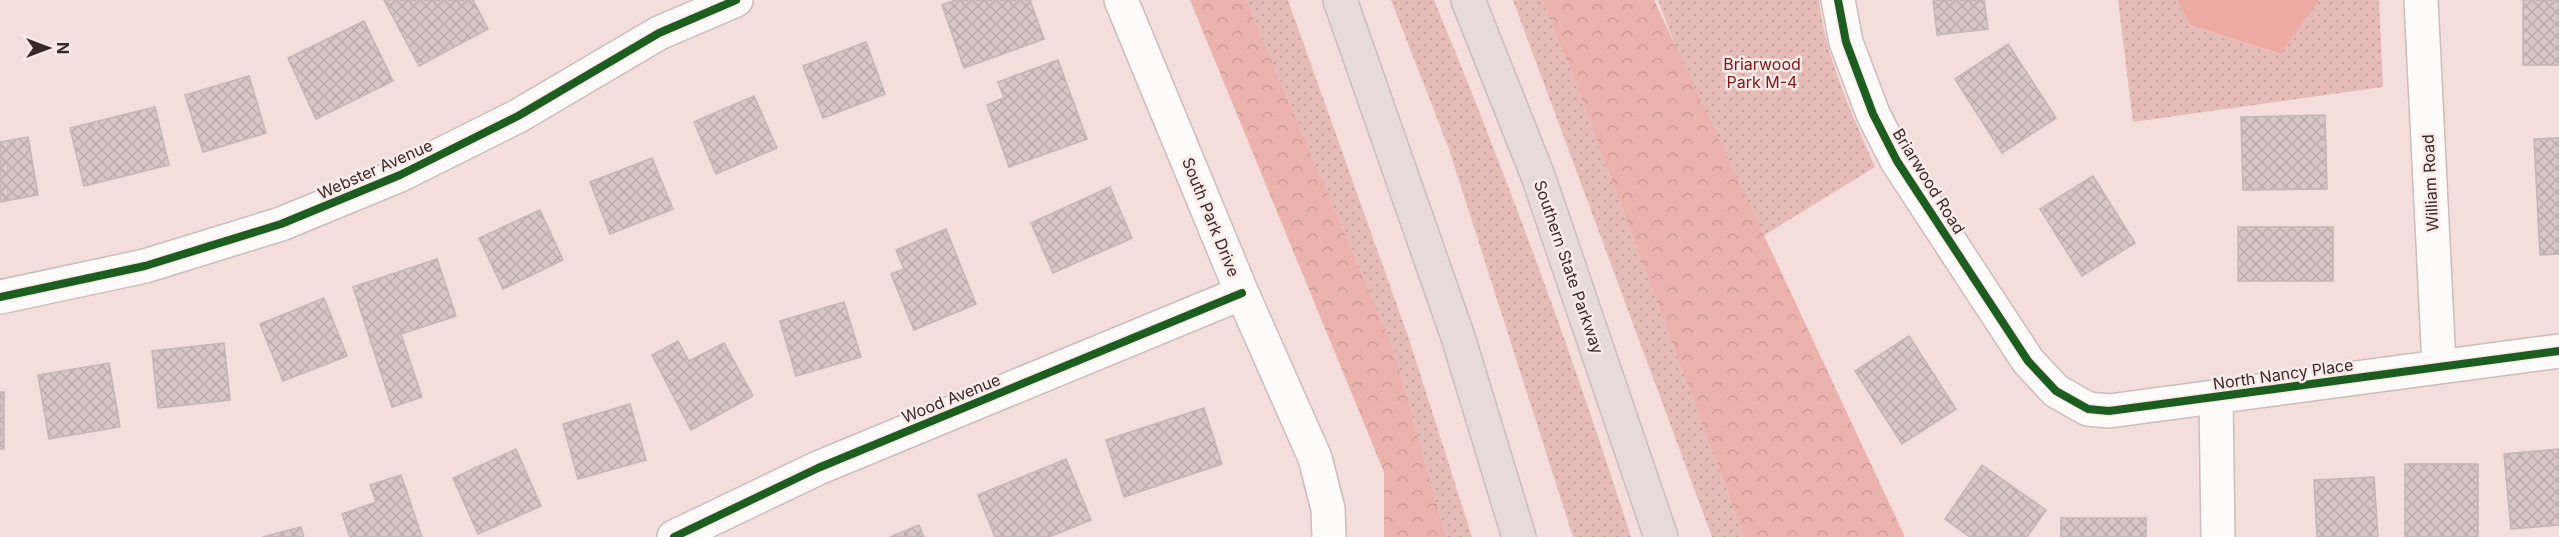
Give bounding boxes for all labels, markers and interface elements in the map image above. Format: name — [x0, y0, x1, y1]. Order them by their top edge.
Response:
north arrow — [18, 18, 78, 78]
text: N — [53, 42, 73, 54]
park label: Briarwood Park M-4 — [1723, 54, 1801, 92]
street label: Briarwood Road — [1889, 125, 1969, 237]
street label: William Road — [2417, 134, 2443, 232]
street label: Webster Avenue — [314, 135, 436, 203]
street label: South Park Drive — [1178, 154, 1244, 280]
street label: Southern State Parkway — [1530, 178, 1608, 356]
street label: North Nancy Place — [2212, 354, 2354, 394]
street label: Wood Avenue — [899, 369, 1003, 427]

